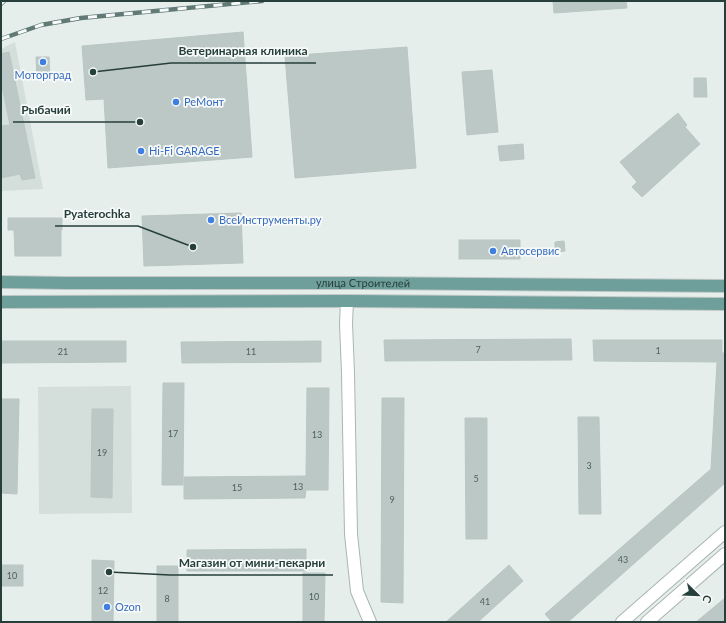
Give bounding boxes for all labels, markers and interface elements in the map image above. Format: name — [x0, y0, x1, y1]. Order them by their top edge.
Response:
callout: Ветеринарная клиника — [171, 39, 316, 63]
text: Ветеринарная клиника — [178, 43, 308, 58]
marker: Моторград — [38, 57, 48, 67]
place label: Моторград — [15, 68, 72, 81]
place label: РеМонт — [184, 95, 225, 108]
marker: РеМонт — [171, 97, 181, 107]
callout: Рыбачий — [13, 98, 79, 122]
text: Рыбачий — [21, 102, 71, 117]
place label: Hi-Fi GARAGE — [149, 144, 220, 157]
marker: Hi-Fi GARAGE — [136, 146, 146, 156]
callout: Pyaterochka — [55, 202, 138, 226]
text: Pyaterochka — [64, 206, 130, 221]
place label: ВсеИнструменты.ру — [219, 213, 322, 226]
marker: ВсеИнструменты.ру — [206, 215, 216, 225]
place label: Автосервис — [501, 244, 560, 257]
marker: Автосервис — [488, 246, 498, 256]
street label: улица Строителей — [316, 276, 410, 289]
house number: 7 — [475, 344, 481, 355]
house number: 1 — [655, 345, 661, 356]
house number: 21 — [58, 346, 68, 357]
house number: 11 — [246, 346, 256, 357]
house number: 17 — [168, 428, 178, 439]
house number: 13 — [312, 429, 322, 440]
house number: 19 — [97, 447, 107, 458]
house number: 3 — [586, 460, 592, 471]
house number: 5 — [473, 473, 479, 484]
house number: 13 — [293, 481, 303, 492]
house number: 15 — [232, 482, 242, 493]
house number: 9 — [389, 494, 395, 505]
callout: Магазин от мини-пекарни — [170, 551, 333, 575]
house number: 43 — [618, 554, 628, 565]
text: Магазин от мини-пекарни — [179, 555, 325, 570]
house number: 10 — [7, 570, 17, 581]
north arrow — [678, 575, 718, 615]
house number: 12 — [98, 585, 108, 596]
house number: 10 — [309, 591, 319, 602]
house number: 8 — [164, 593, 170, 604]
text: С — [700, 593, 715, 606]
house number: 41 — [480, 596, 490, 607]
place label: Ozon — [115, 600, 141, 613]
marker: Ozon — [102, 602, 112, 612]

